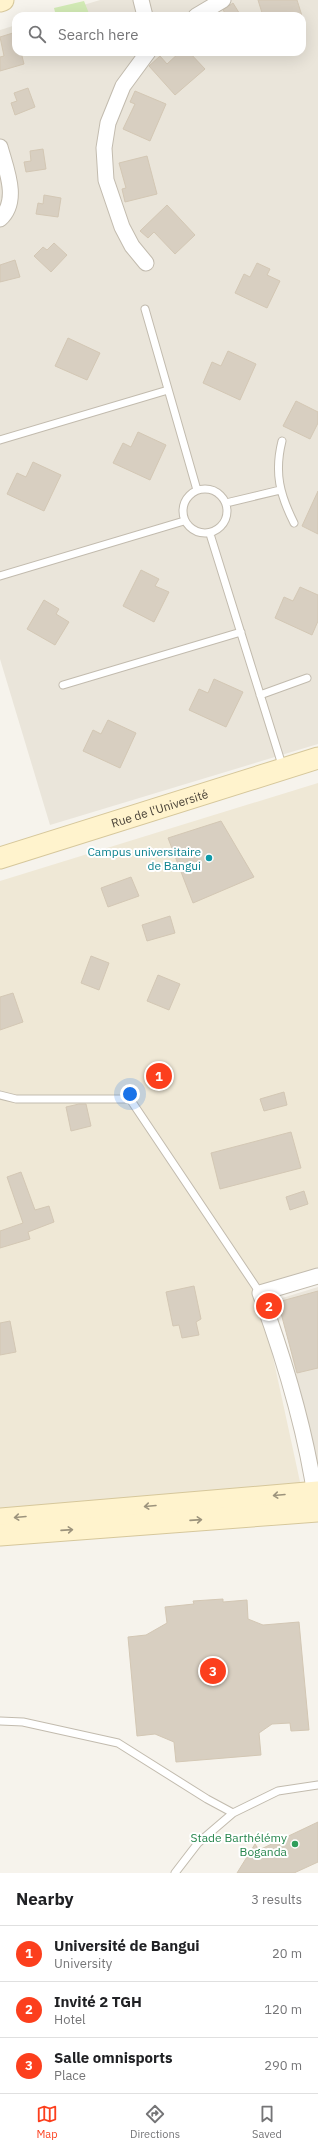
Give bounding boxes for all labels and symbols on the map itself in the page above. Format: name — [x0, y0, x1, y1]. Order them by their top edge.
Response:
street label: Rue de l'Université — [109, 785, 210, 830]
place label: Campus universitaire de Bangui — [87, 844, 201, 873]
marker: Campus universitaire de Bangui — [204, 853, 214, 863]
pin: 1 — [146, 1061, 172, 1091]
your location — [120, 1084, 140, 1104]
pin: 2 — [256, 1291, 282, 1321]
one-way arrow — [273, 1492, 286, 1499]
one-way arrow — [144, 1503, 157, 1510]
one-way arrow — [14, 1514, 27, 1521]
one-way arrow — [190, 1517, 203, 1524]
one-way arrow — [60, 1526, 73, 1533]
pin: 3 — [200, 1656, 226, 1686]
place label: Stade Barthélémy Boganda — [190, 1830, 288, 1859]
marker: Stade Barthélémy Boganda — [290, 1839, 300, 1849]

